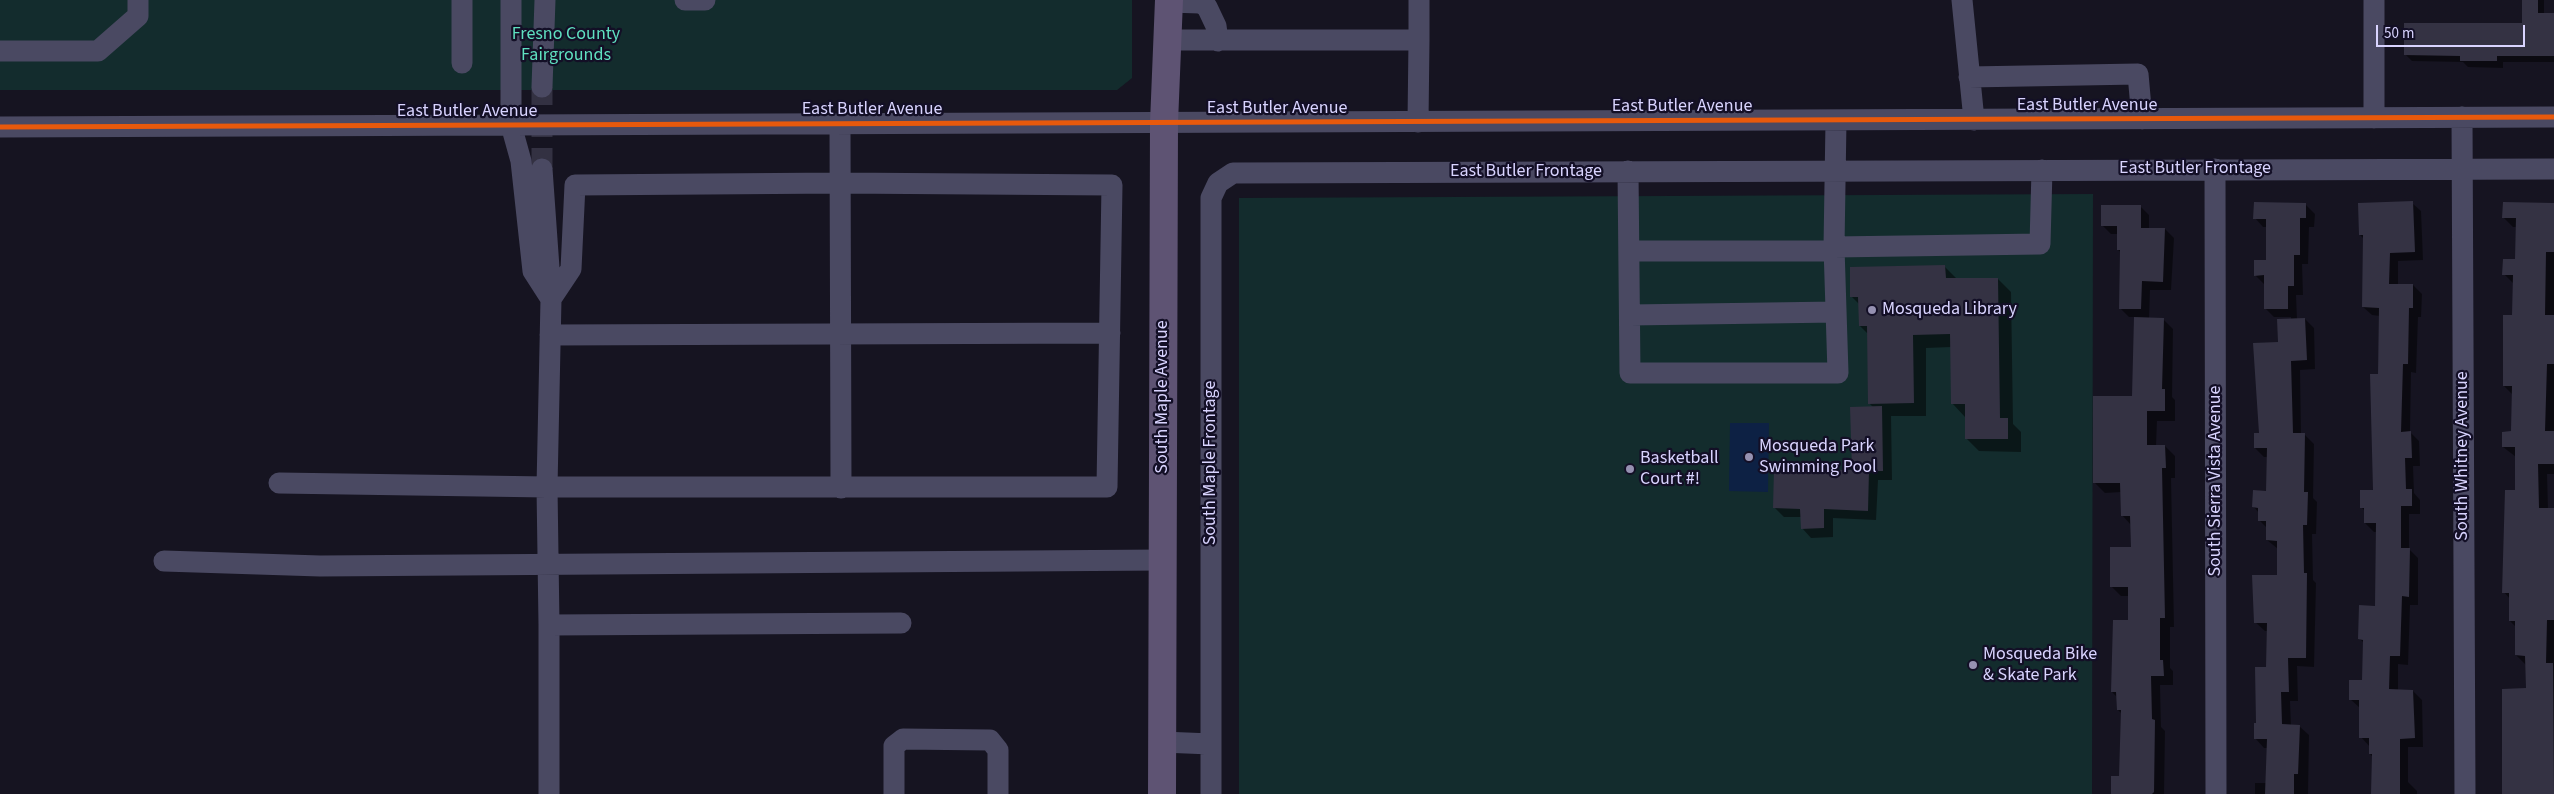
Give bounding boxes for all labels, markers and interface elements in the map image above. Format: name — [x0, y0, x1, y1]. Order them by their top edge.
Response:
scale bar — [2379, 15, 2528, 47]
text: 50 m — [2384, 23, 2414, 44]
park label: Fresno County Fairgrounds — [512, 24, 620, 66]
street label: East Butler Avenue — [2017, 95, 2157, 117]
street label: East Butler Avenue — [1612, 96, 1752, 118]
street label: East Butler Avenue — [1207, 98, 1347, 120]
street label: East Butler Avenue — [802, 99, 942, 121]
street label: East Butler Avenue — [397, 101, 537, 123]
street label: East Butler Frontage — [2119, 158, 2271, 180]
street label: East Butler Frontage — [1450, 161, 1602, 183]
place label: Mosqueda Library — [1882, 299, 2017, 321]
marker: Mosqueda Library — [1866, 304, 1878, 316]
street label: South Maple Avenue — [1152, 320, 1174, 474]
street label: South Whitney Avenue — [2452, 371, 2474, 541]
street label: South Maple Frontage — [1200, 381, 1222, 545]
street label: South Sierra Vista Avenue — [2205, 385, 2227, 577]
place label: Mosqueda Park Swimming Pool — [1759, 436, 1877, 478]
place label: Basketball Court #! — [1640, 448, 1719, 490]
marker: Mosqueda Park Swimming Pool — [1743, 451, 1755, 463]
marker: Basketball Court #! — [1624, 463, 1636, 475]
place label: Mosqueda Bike & Skate Park — [1983, 644, 2097, 686]
marker: Mosqueda Bike & Skate Park — [1967, 659, 1979, 671]

